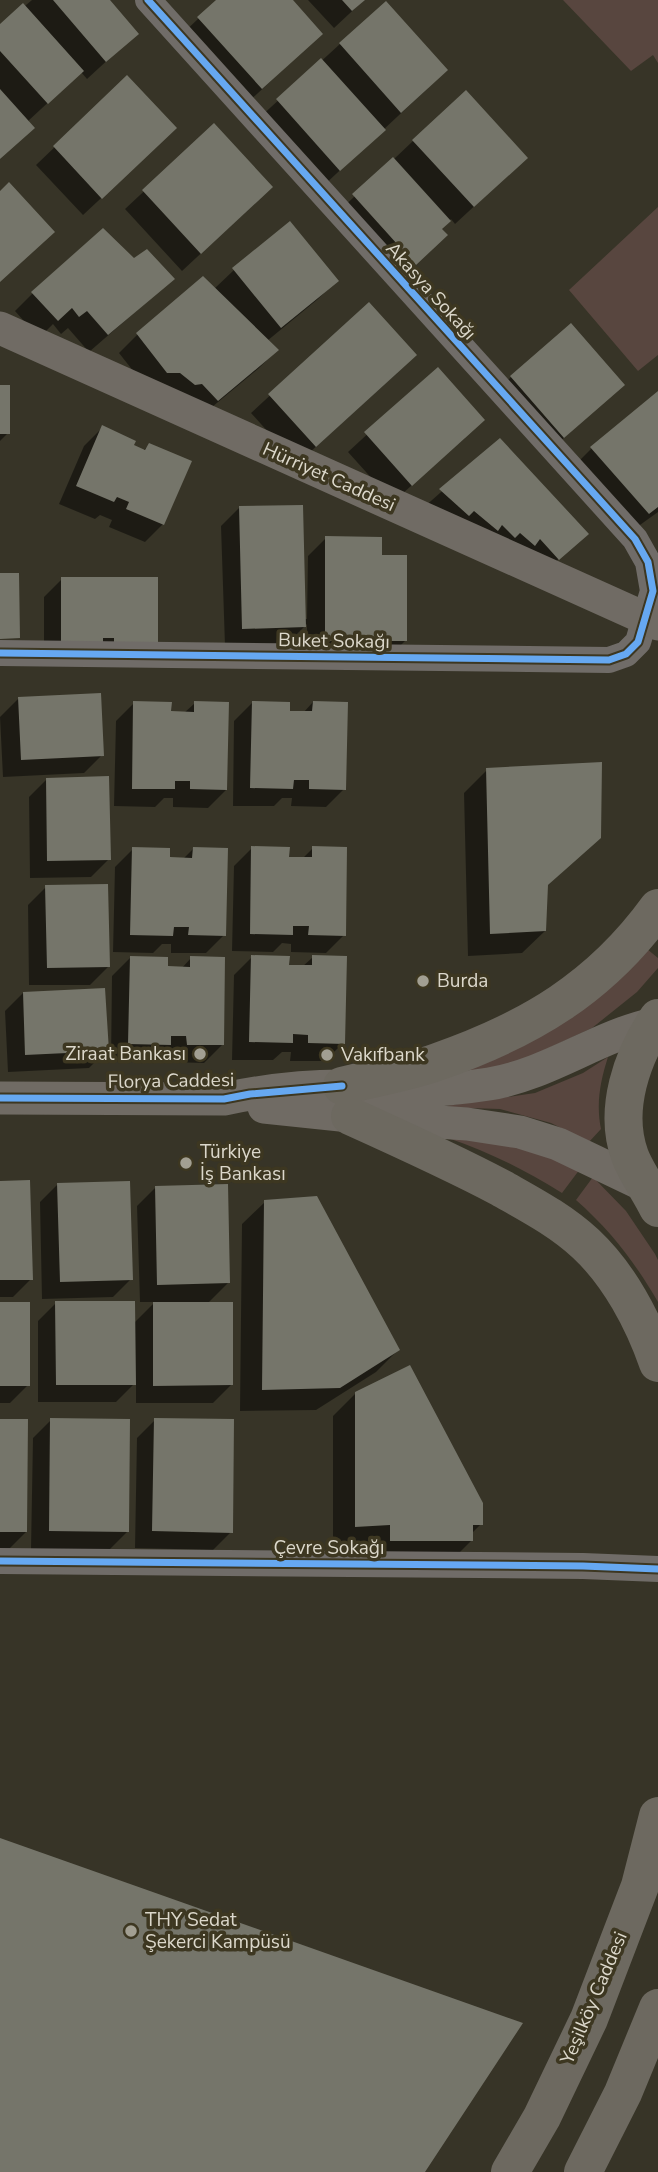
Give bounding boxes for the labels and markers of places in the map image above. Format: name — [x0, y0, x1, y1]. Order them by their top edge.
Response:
place label: Burda — [437, 968, 488, 994]
marker: Burda — [415, 973, 431, 989]
place label: Ziraat Bankası — [65, 1041, 186, 1067]
place label: Vakıfbank — [340, 1042, 425, 1068]
marker: Ziraat Bankası — [192, 1046, 208, 1062]
marker: Vakıfbank — [319, 1047, 335, 1063]
place label: Türkiye İş Bankası — [200, 1139, 286, 1187]
marker: Türkiye İş Bankası — [178, 1155, 194, 1171]
place label: THY Sedat Şekerci Kampüsü — [145, 1907, 291, 1955]
marker: THY Sedat Şekerci Kampüsü — [123, 1923, 139, 1939]

